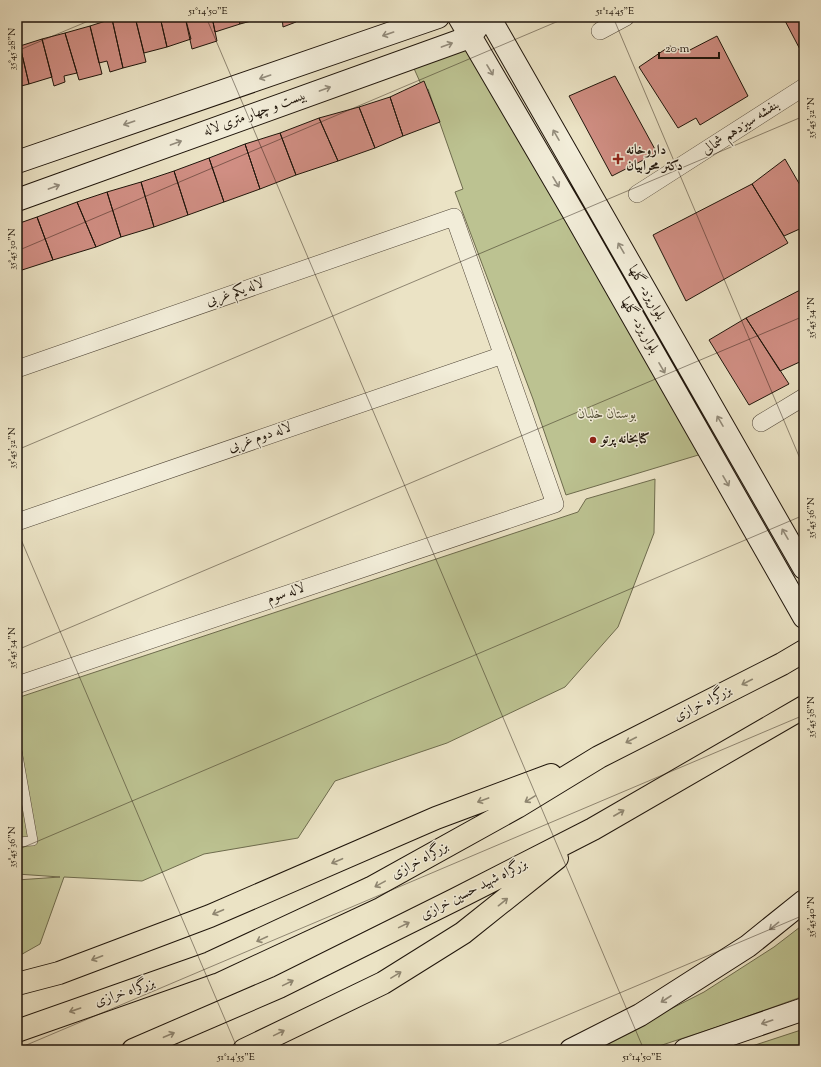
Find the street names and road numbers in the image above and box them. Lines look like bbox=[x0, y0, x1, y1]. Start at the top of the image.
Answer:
street label: بیست و چهار متری لاله bbox=[201, 86, 309, 142]
street label: بنفشه سیزدهم شمالی bbox=[698, 95, 785, 162]
street label: بلواریزد- گلها bbox=[622, 262, 670, 325]
street label: لاله یکم غربی bbox=[203, 274, 267, 314]
street label: بلوار یزد- گلها bbox=[615, 294, 663, 358]
street label: لاله دوم غربی bbox=[226, 418, 295, 459]
street label: لاله سوم bbox=[264, 578, 308, 611]
street label: بزرگراه خرازی bbox=[670, 680, 736, 727]
street label: بزرگراه خرازی bbox=[387, 836, 453, 885]
street label: بزرگراه شهید حسین خرازی bbox=[417, 853, 531, 926]
street label: بزرگراه خرازی bbox=[92, 972, 158, 1013]

